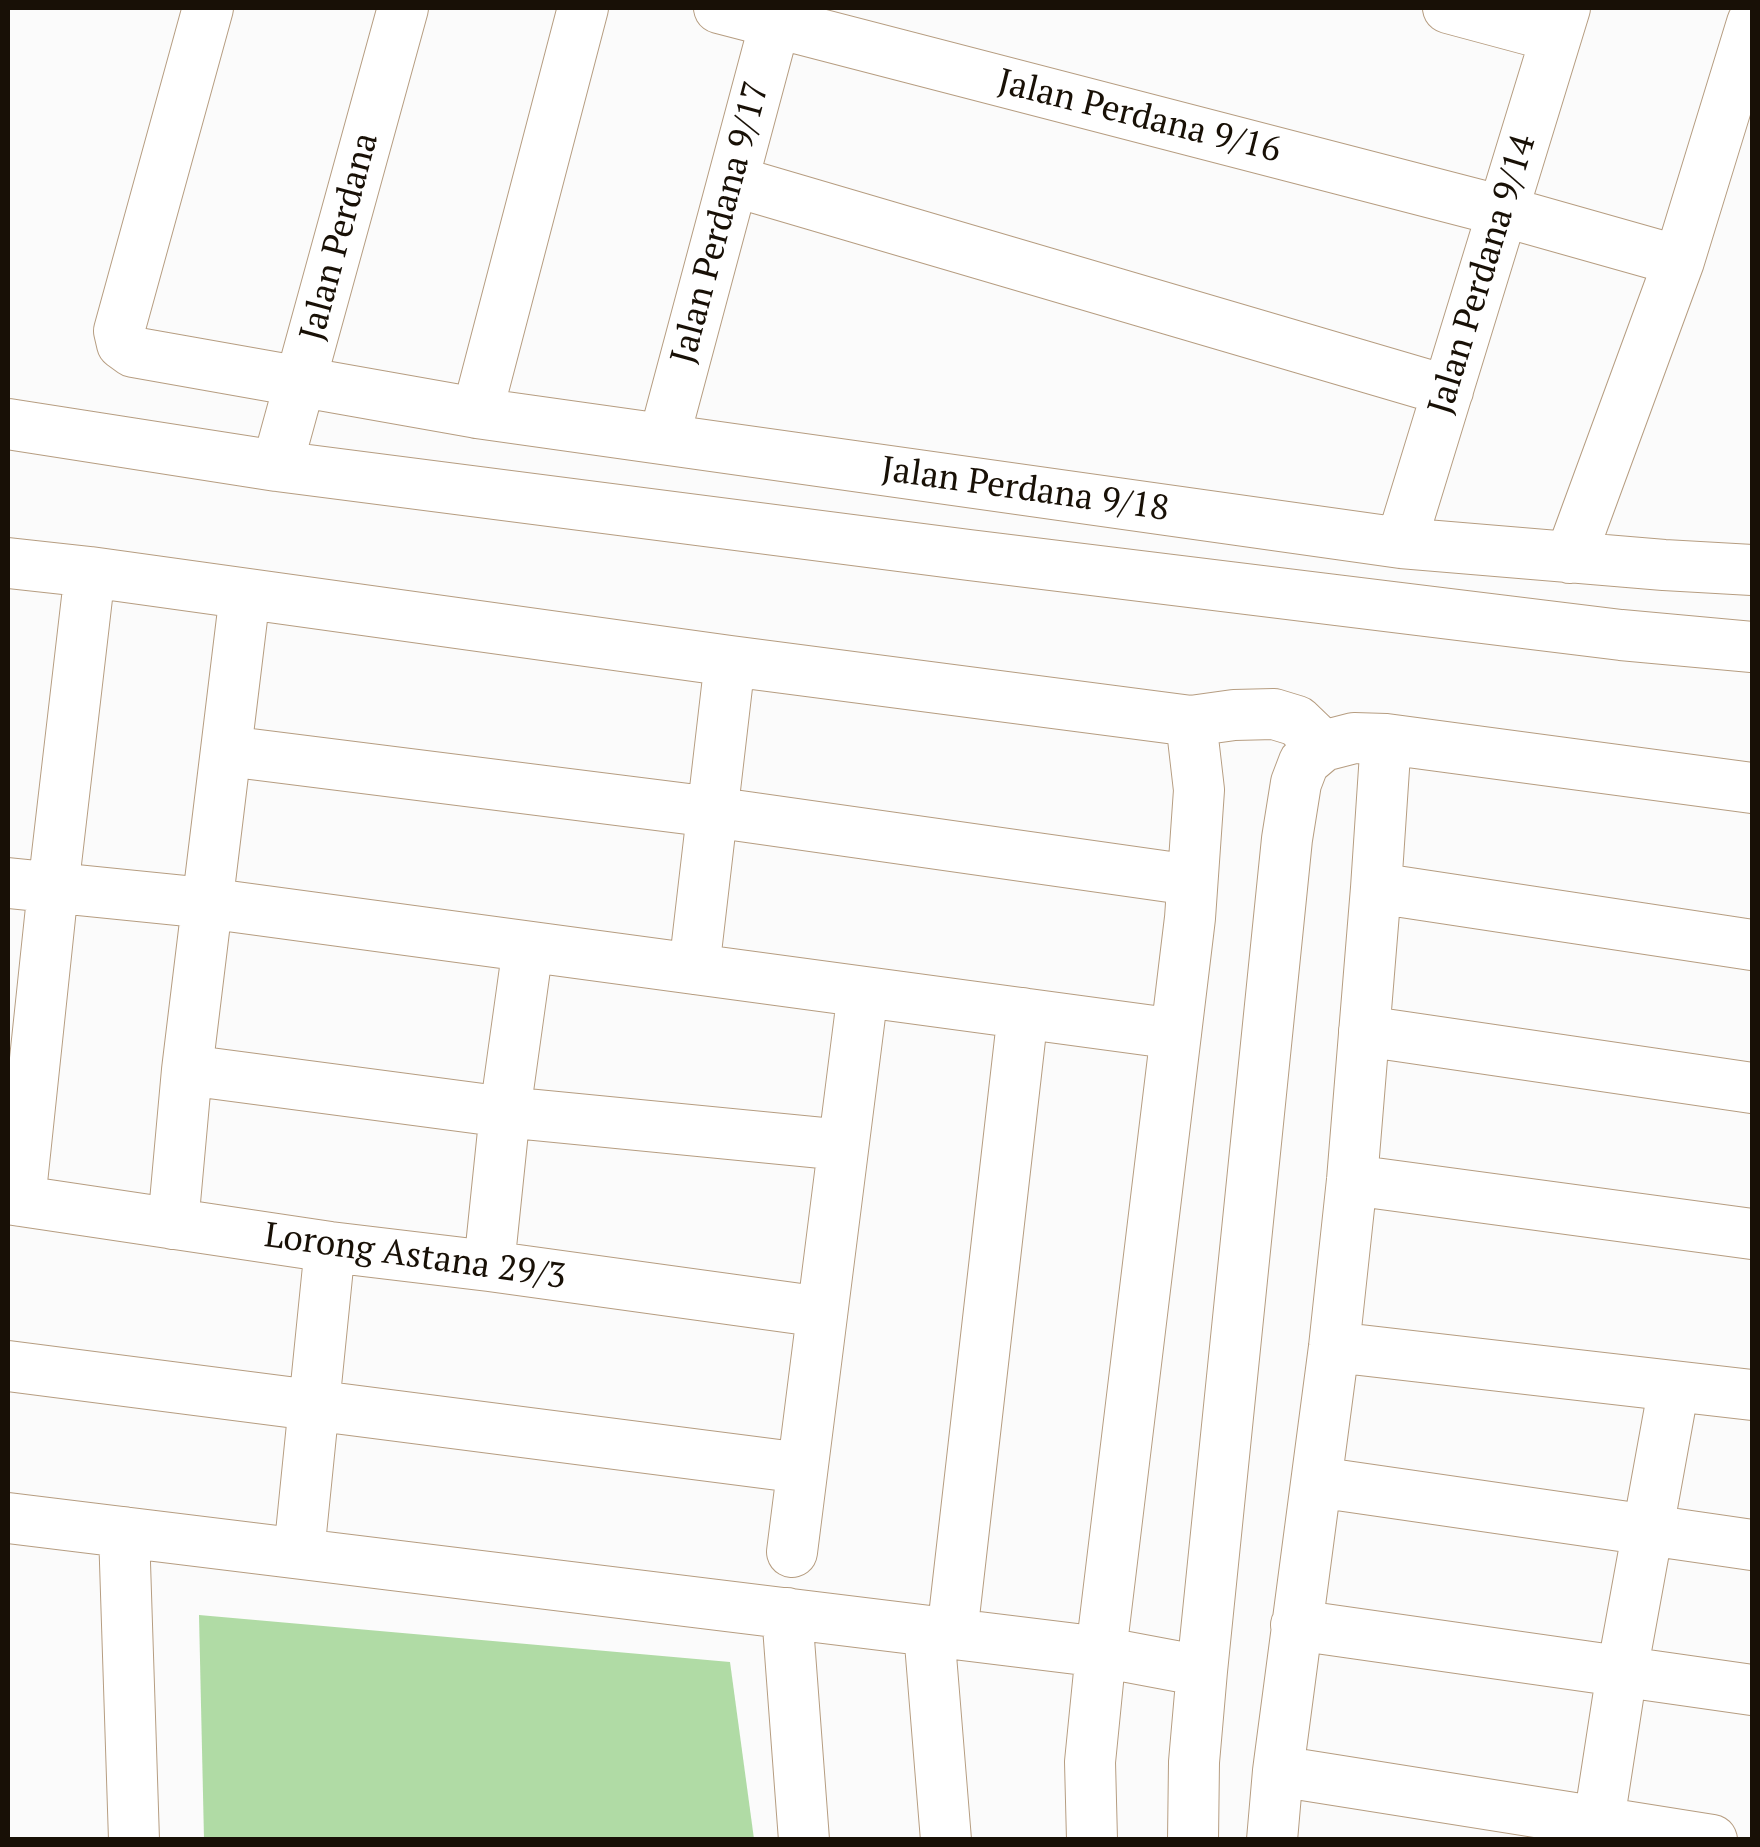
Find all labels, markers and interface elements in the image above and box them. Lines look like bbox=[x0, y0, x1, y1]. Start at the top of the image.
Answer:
street label: Jalan Perdana 9/16 bbox=[993, 62, 1285, 172]
street label: Jalan Perdana 9/17 bbox=[663, 77, 779, 369]
street label: Jalan Perdana bbox=[292, 128, 388, 346]
street label: Jalan Perdana 9/14 bbox=[1421, 130, 1545, 420]
street label: Jalan Perdana 9/18 bbox=[878, 449, 1172, 531]
street label: Lorong Astana 29/3 bbox=[262, 1215, 568, 1299]

